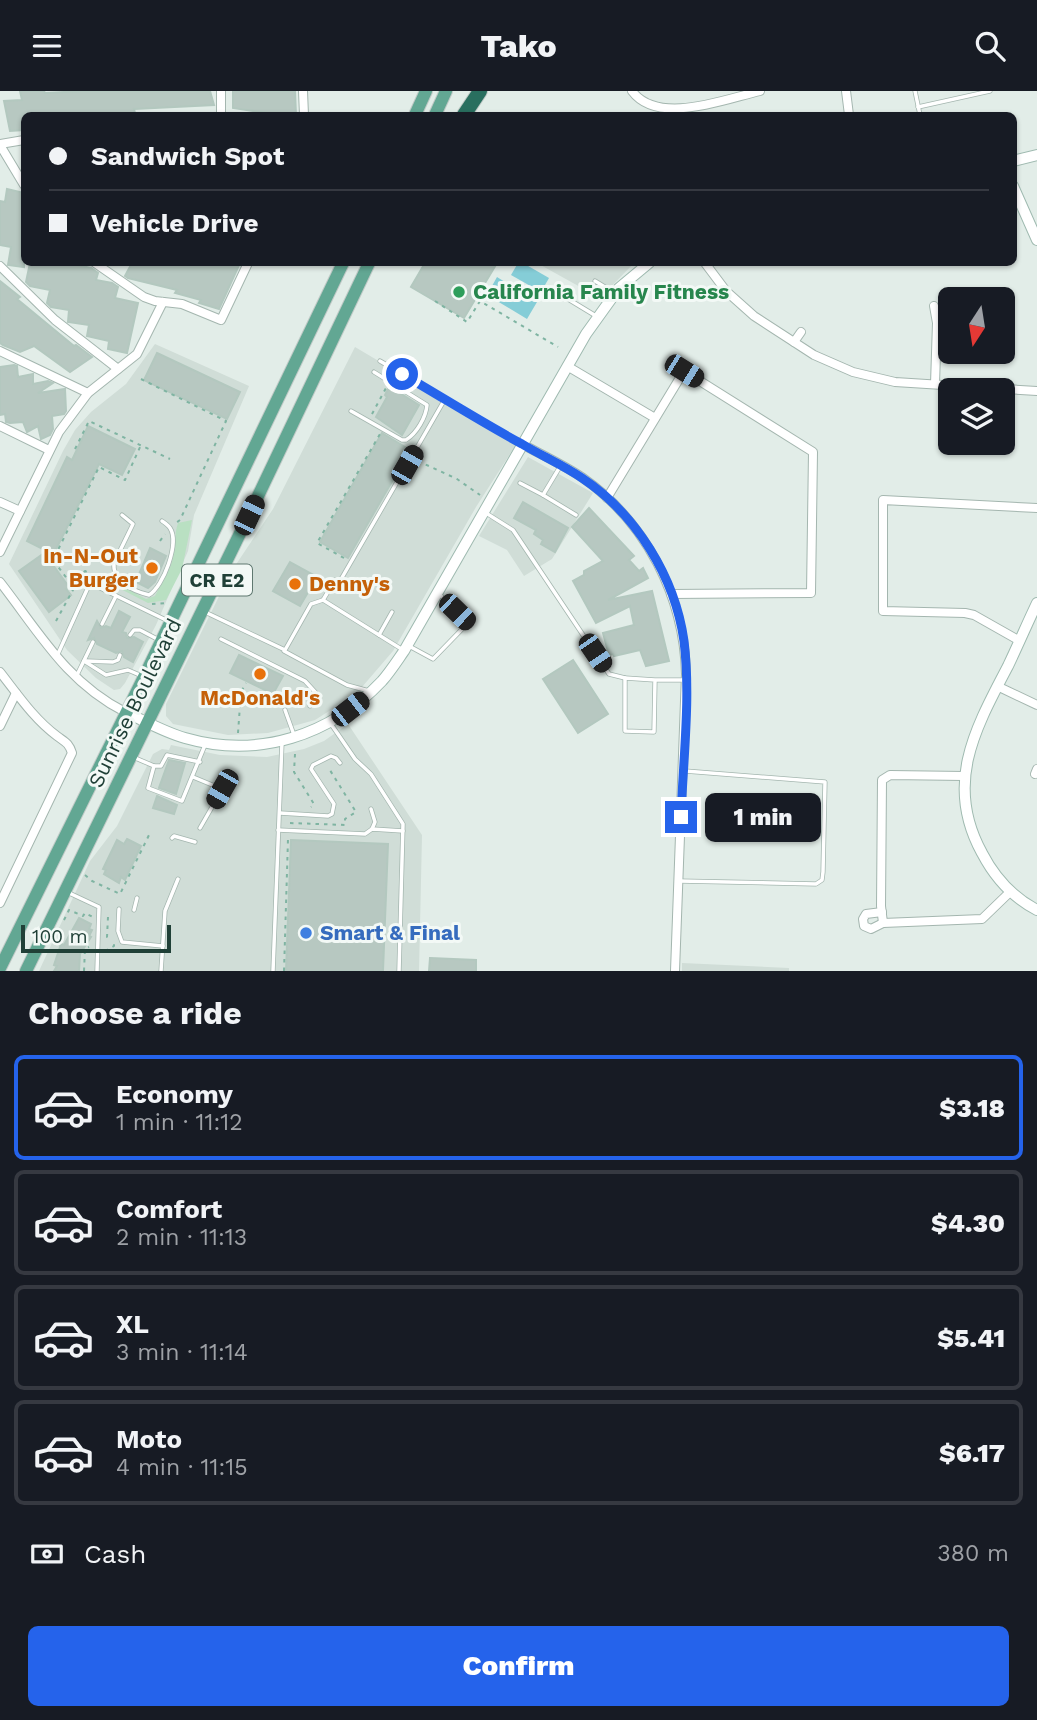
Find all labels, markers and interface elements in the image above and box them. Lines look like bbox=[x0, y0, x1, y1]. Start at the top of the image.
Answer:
icon: menu bbox=[28, 27, 66, 65]
text: Tako bbox=[480, 27, 557, 65]
icon: search bbox=[971, 27, 1009, 65]
text: Sandwich Spot bbox=[91, 141, 284, 171]
text: Vehicle Drive bbox=[91, 208, 259, 238]
place label: California Family Fitness bbox=[473, 279, 729, 304]
marker: California Family Fitness bbox=[451, 284, 467, 300]
north arrow bbox=[938, 287, 1015, 364]
map controls bbox=[938, 287, 1015, 455]
car bbox=[661, 351, 708, 391]
route start bbox=[386, 358, 418, 390]
button: layers bbox=[938, 378, 1015, 455]
car bbox=[388, 442, 427, 488]
car bbox=[231, 492, 268, 538]
place label: In-N-Out Burger bbox=[43, 543, 138, 592]
marker: In-N-Out Burger bbox=[144, 560, 160, 576]
road number: CR E2 bbox=[182, 565, 252, 595]
place label: Denny's bbox=[309, 571, 390, 596]
marker: Denny's bbox=[287, 576, 303, 592]
car bbox=[435, 590, 480, 634]
street label: Sunrise Boulevard bbox=[83, 614, 186, 792]
car bbox=[575, 630, 616, 676]
marker: McDonald's bbox=[252, 666, 268, 682]
place label: McDonald's bbox=[200, 685, 320, 710]
car bbox=[327, 688, 374, 730]
car bbox=[203, 766, 242, 812]
callout: 1 min bbox=[706, 793, 821, 841]
route end bbox=[665, 801, 697, 833]
text: 1 min bbox=[733, 804, 793, 831]
place label: Smart & Final bbox=[320, 920, 460, 945]
scale bar bbox=[21, 922, 172, 954]
text: 100 m bbox=[32, 925, 88, 948]
marker: Smart & Final bbox=[298, 925, 314, 941]
text: Choose a ride bbox=[28, 994, 242, 1032]
icon: car bbox=[32, 1076, 95, 1139]
text: Economy bbox=[116, 1079, 233, 1109]
text: $3.18 bbox=[939, 1093, 1005, 1123]
text: 1 min · 11:12 bbox=[116, 1109, 243, 1136]
icon: car bbox=[32, 1191, 95, 1254]
text: Comfort bbox=[116, 1194, 222, 1224]
text: $4.30 bbox=[931, 1208, 1005, 1238]
text: 2 min · 11:13 bbox=[116, 1224, 247, 1251]
icon: car bbox=[32, 1306, 95, 1369]
text: XL bbox=[116, 1309, 149, 1339]
text: $5.41 bbox=[937, 1323, 1005, 1353]
text: 3 min · 11:14 bbox=[116, 1339, 248, 1366]
icon: car bbox=[32, 1421, 95, 1484]
text: Moto bbox=[116, 1424, 182, 1454]
text: $6.17 bbox=[939, 1438, 1005, 1468]
text: 4 min · 11:15 bbox=[116, 1454, 248, 1481]
icon: cash bbox=[28, 1535, 66, 1573]
text: Cash bbox=[84, 1539, 146, 1569]
text: 380 m bbox=[937, 1540, 1009, 1567]
button: Confirm bbox=[28, 1626, 1009, 1706]

